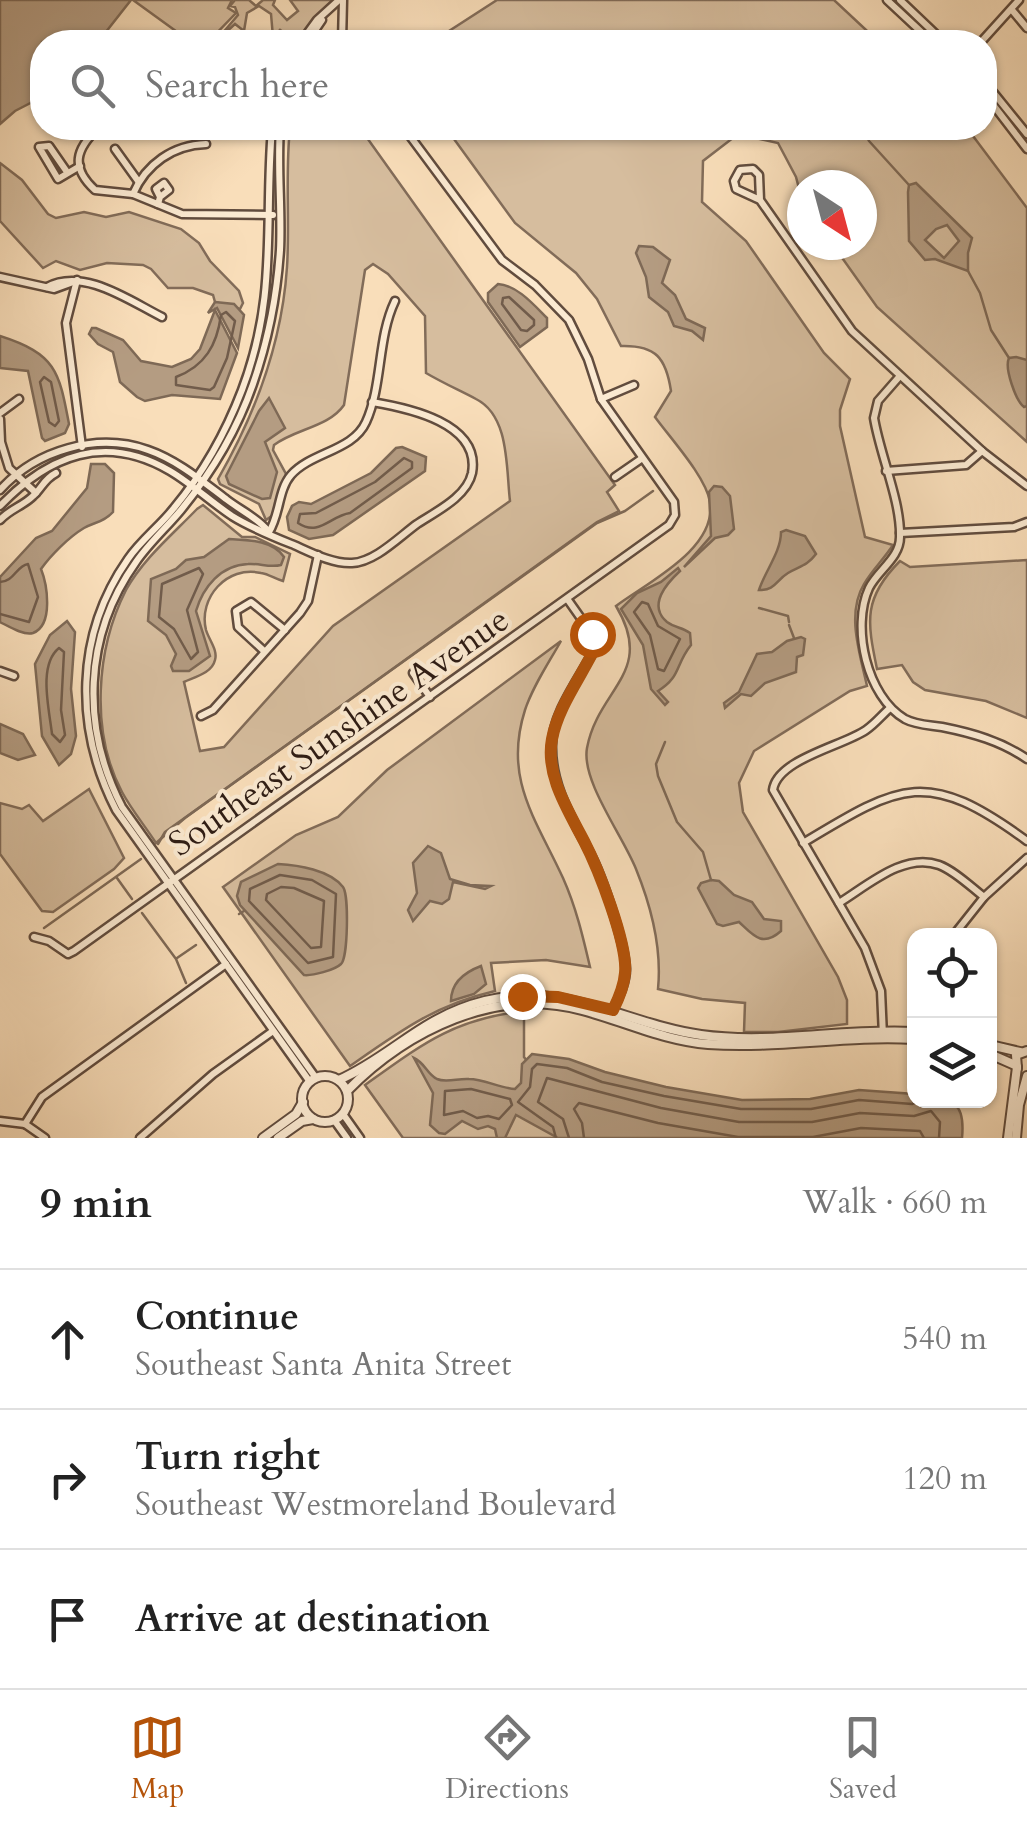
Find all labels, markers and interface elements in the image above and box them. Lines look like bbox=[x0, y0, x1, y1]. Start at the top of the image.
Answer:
search box bbox=[30, 30, 997, 140]
icon: search bbox=[65, 58, 120, 113]
text: Search here bbox=[145, 59, 329, 111]
north arrow bbox=[787, 170, 877, 260]
street label: Southeast Sunshine Avenue bbox=[159, 596, 519, 868]
route start bbox=[570, 612, 616, 658]
map controls bbox=[907, 928, 997, 1108]
button: locate bbox=[907, 928, 997, 1018]
route end bbox=[500, 974, 546, 1020]
button: layers bbox=[907, 1018, 997, 1108]
text: 9 min bbox=[40, 1175, 152, 1232]
text: Walk · 660 m bbox=[802, 1181, 987, 1225]
text: Continue bbox=[135, 1291, 299, 1343]
icon: ahead bbox=[40, 1312, 95, 1367]
text: 540 m bbox=[902, 1317, 987, 1361]
text: Southeast Santa Anita Street bbox=[135, 1343, 511, 1387]
text: Turn right bbox=[135, 1431, 320, 1483]
icon: right bbox=[40, 1452, 95, 1507]
text: 120 m bbox=[902, 1457, 987, 1501]
text: Southeast Westmoreland Boulevard bbox=[135, 1483, 616, 1527]
icon: arrive bbox=[40, 1592, 95, 1647]
text: Arrive at destination bbox=[135, 1593, 490, 1645]
tab: Map bbox=[130, 1710, 185, 1808]
tab: Directions bbox=[445, 1710, 569, 1808]
tab: Saved bbox=[829, 1710, 897, 1808]

